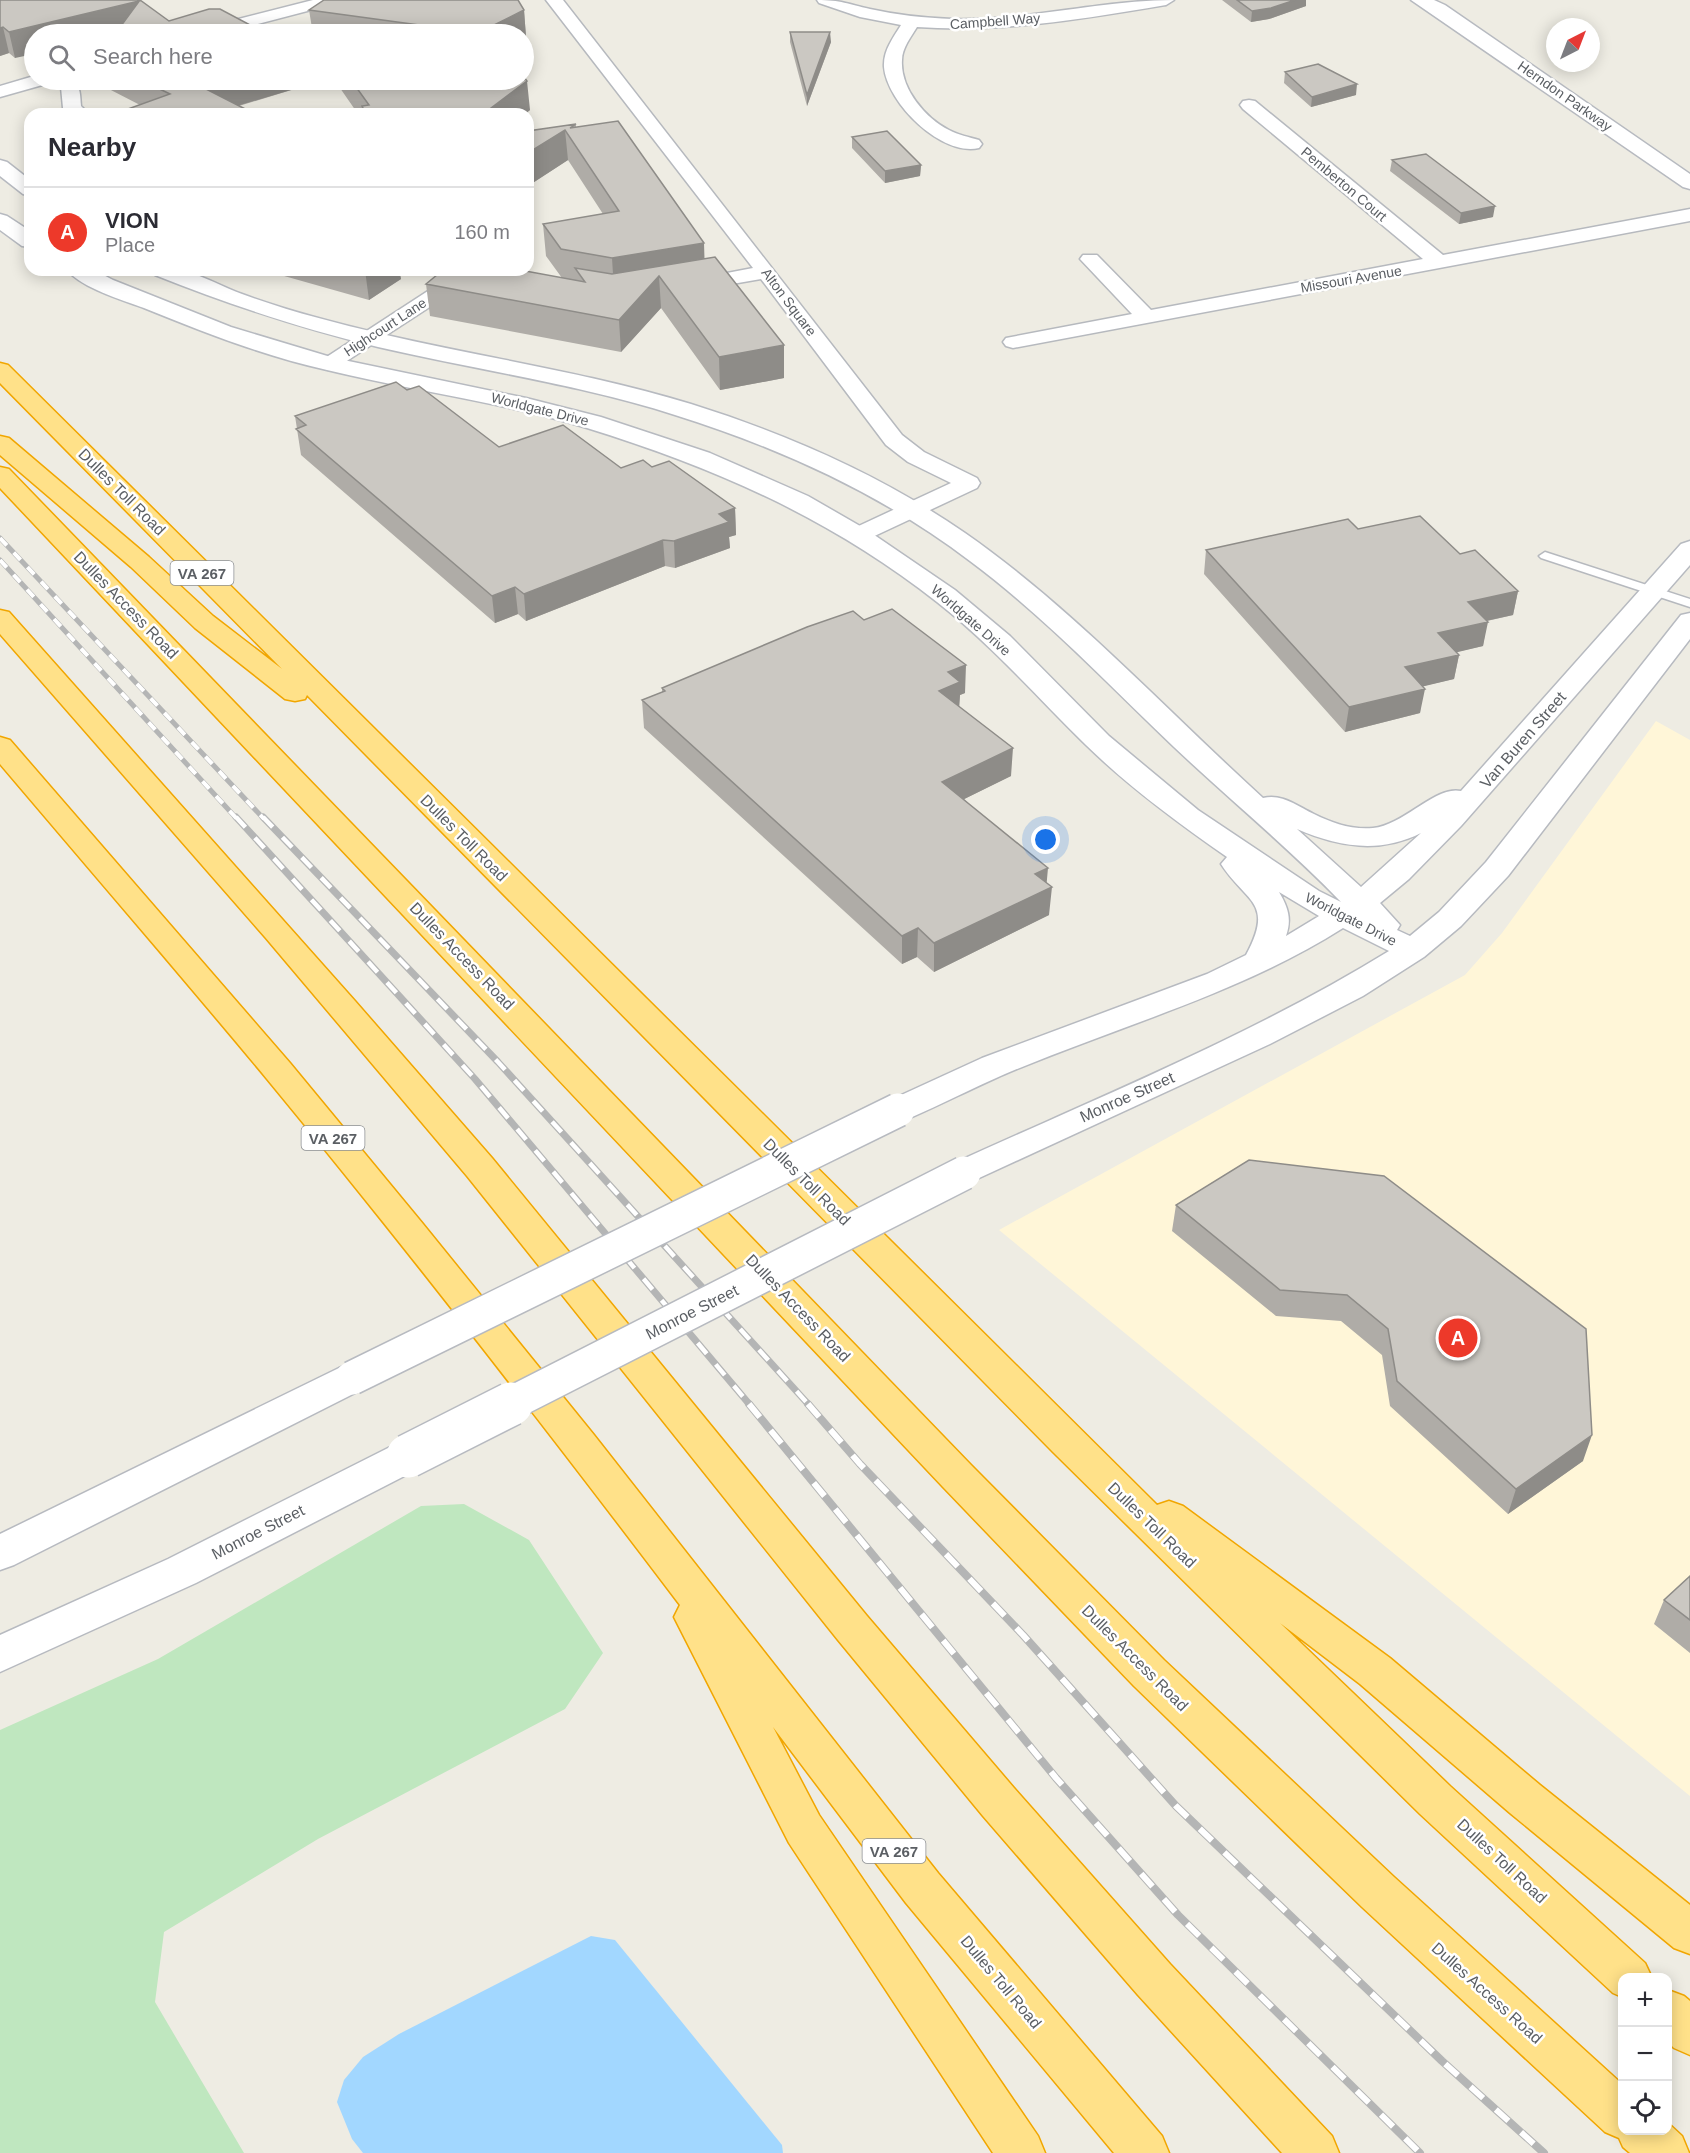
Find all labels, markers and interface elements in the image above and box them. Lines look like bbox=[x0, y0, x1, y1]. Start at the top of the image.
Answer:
street label: Campbell Way bbox=[949, 10, 1041, 32]
north arrow bbox=[1546, 18, 1600, 72]
search box bbox=[24, 24, 534, 90]
icon: search bbox=[45, 41, 78, 74]
text: Search here bbox=[93, 44, 213, 69]
street label: Herndon Parkway bbox=[1515, 58, 1615, 134]
text: Nearby bbox=[48, 132, 136, 162]
street label: Pemberton Court bbox=[1298, 144, 1390, 224]
text: VION bbox=[105, 208, 159, 233]
text: A bbox=[60, 221, 75, 243]
text: 160 m bbox=[454, 221, 510, 243]
text: Place bbox=[105, 234, 155, 256]
street label: Missouri Avenue bbox=[1299, 262, 1403, 296]
street label: Alton Square bbox=[758, 265, 820, 339]
street label: Highcourt Lane bbox=[341, 294, 429, 360]
street label: Worldgate Drive bbox=[489, 389, 591, 429]
street label: Dulles Toll Road bbox=[75, 445, 169, 539]
street label: Dulles Access Road bbox=[70, 548, 182, 662]
road number: VA 267 bbox=[170, 561, 234, 585]
street label: Worldgate Drive bbox=[928, 581, 1014, 659]
street label: Van Buren Street bbox=[1477, 688, 1570, 791]
street label: Dulles Toll Road bbox=[417, 791, 511, 885]
your location bbox=[1031, 825, 1060, 854]
street label: Worldgate Drive bbox=[1303, 889, 1399, 949]
street label: Dulles Access Road bbox=[406, 899, 518, 1013]
street label: Monroe Street bbox=[1077, 1068, 1177, 1125]
road number: VA 267 bbox=[302, 1126, 364, 1150]
street label: Dulles Toll Road bbox=[760, 1135, 854, 1229]
street label: Dulles Access Road bbox=[742, 1251, 854, 1365]
street label: Monroe Street bbox=[643, 1281, 742, 1343]
pin: A bbox=[1438, 1316, 1478, 1360]
street label: Dulles Toll Road bbox=[1105, 1479, 1199, 1571]
street label: Monroe Street bbox=[209, 1501, 308, 1563]
street label: Dulles Access Road bbox=[1079, 1602, 1191, 1714]
street label: Dulles Toll Road bbox=[1454, 1815, 1550, 1907]
road number: VA 267 bbox=[862, 1839, 926, 1863]
street label: Dulles Toll Road bbox=[957, 1932, 1045, 2032]
street label: Dulles Access Road bbox=[1428, 1939, 1546, 2047]
map controls bbox=[1618, 1973, 1672, 2135]
button: + bbox=[1618, 1973, 1672, 2027]
button: − bbox=[1618, 2027, 1672, 2081]
button: locate bbox=[1618, 2081, 1672, 2135]

